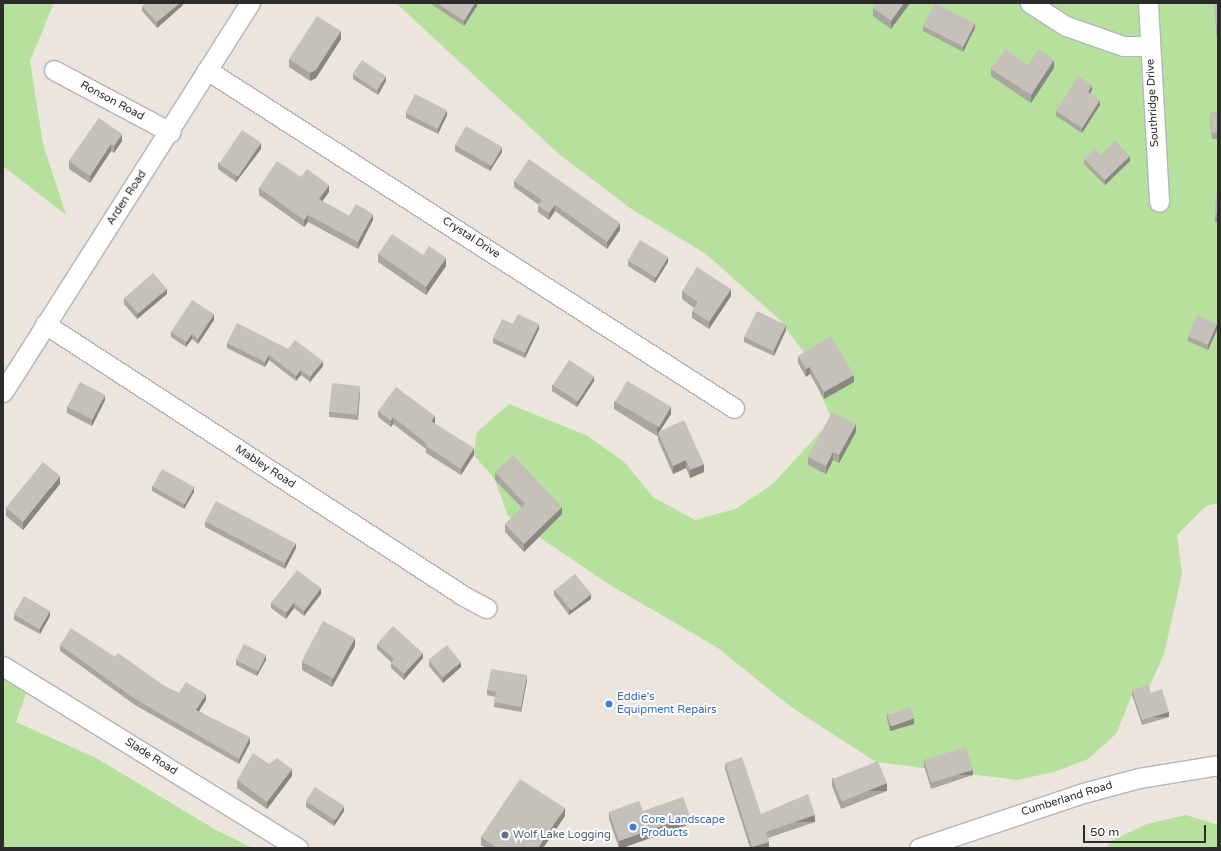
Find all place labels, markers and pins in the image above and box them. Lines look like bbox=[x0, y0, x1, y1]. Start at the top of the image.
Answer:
place label: Eddie's Equipment Repairs bbox=[617, 691, 717, 717]
marker: Eddie's Equipment Repairs bbox=[604, 699, 614, 709]
place label: Core Landscape Products bbox=[641, 814, 725, 840]
marker: Core Landscape Products bbox=[628, 822, 638, 832]
place label: Wolf Lake Logging bbox=[513, 828, 611, 842]
marker: Wolf Lake Logging bbox=[500, 830, 510, 840]

